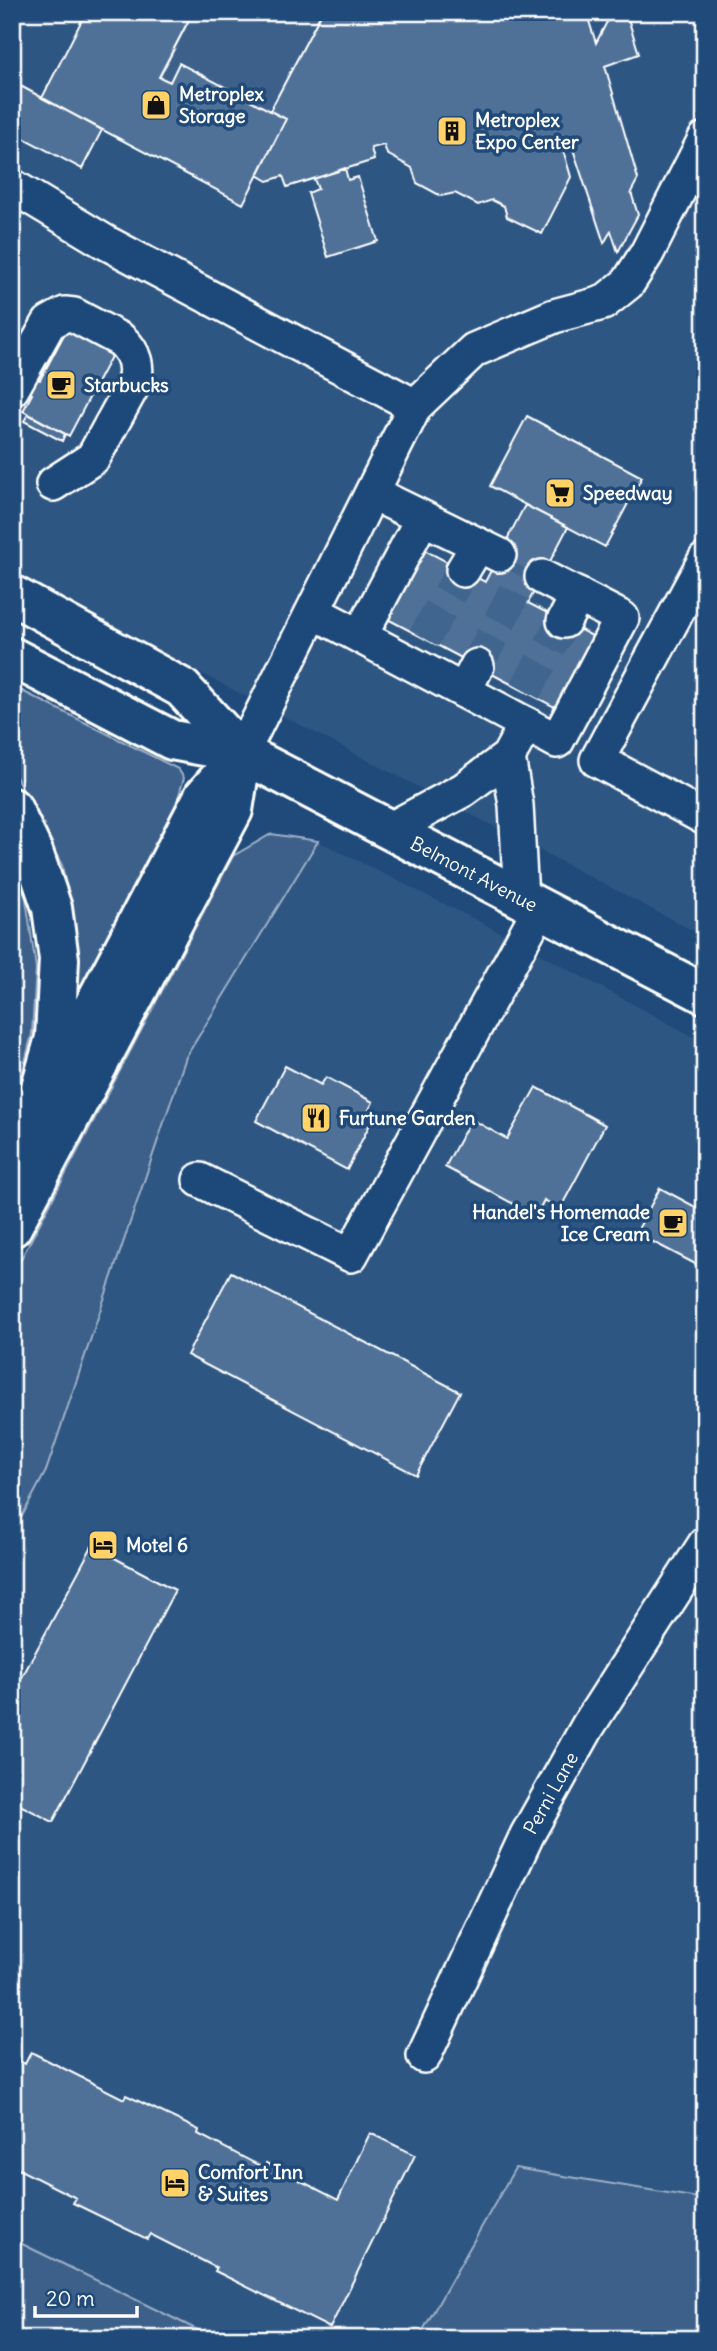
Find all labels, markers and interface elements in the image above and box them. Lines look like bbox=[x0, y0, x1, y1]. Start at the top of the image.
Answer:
place label: Metroplex Storage bbox=[179, 82, 265, 128]
shop icon: Metroplex Storage bbox=[139, 88, 173, 122]
place label: Metroplex Expo Center bbox=[475, 108, 579, 154]
building icon: Metroplex Expo Center bbox=[435, 114, 469, 148]
cafe icon: Starbucks bbox=[44, 368, 78, 402]
place label: Starbucks bbox=[84, 373, 169, 397]
supermarket icon: Speedway bbox=[543, 476, 577, 510]
place label: Speedway bbox=[583, 481, 673, 505]
street label: Belmont Avenue bbox=[406, 831, 542, 917]
restaurant icon: Furtune Garden bbox=[299, 1101, 333, 1135]
place label: Furtune Garden bbox=[339, 1106, 476, 1130]
place label: Handel's Homemade Ice Cream bbox=[472, 1200, 650, 1246]
cafe icon: Handel's Homemade Ice Cream bbox=[656, 1206, 690, 1240]
hotel icon: Motel 6 bbox=[86, 1528, 120, 1562]
place label: Motel 6 bbox=[126, 1533, 188, 1557]
street label: Perni Lane bbox=[518, 1747, 583, 1838]
place label: Comfort Inn & Suites bbox=[198, 2160, 303, 2206]
hotel icon: Comfort Inn & Suites bbox=[158, 2166, 192, 2200]
scale bar bbox=[35, 2274, 136, 2318]
text: 20 m bbox=[46, 2285, 95, 2312]

